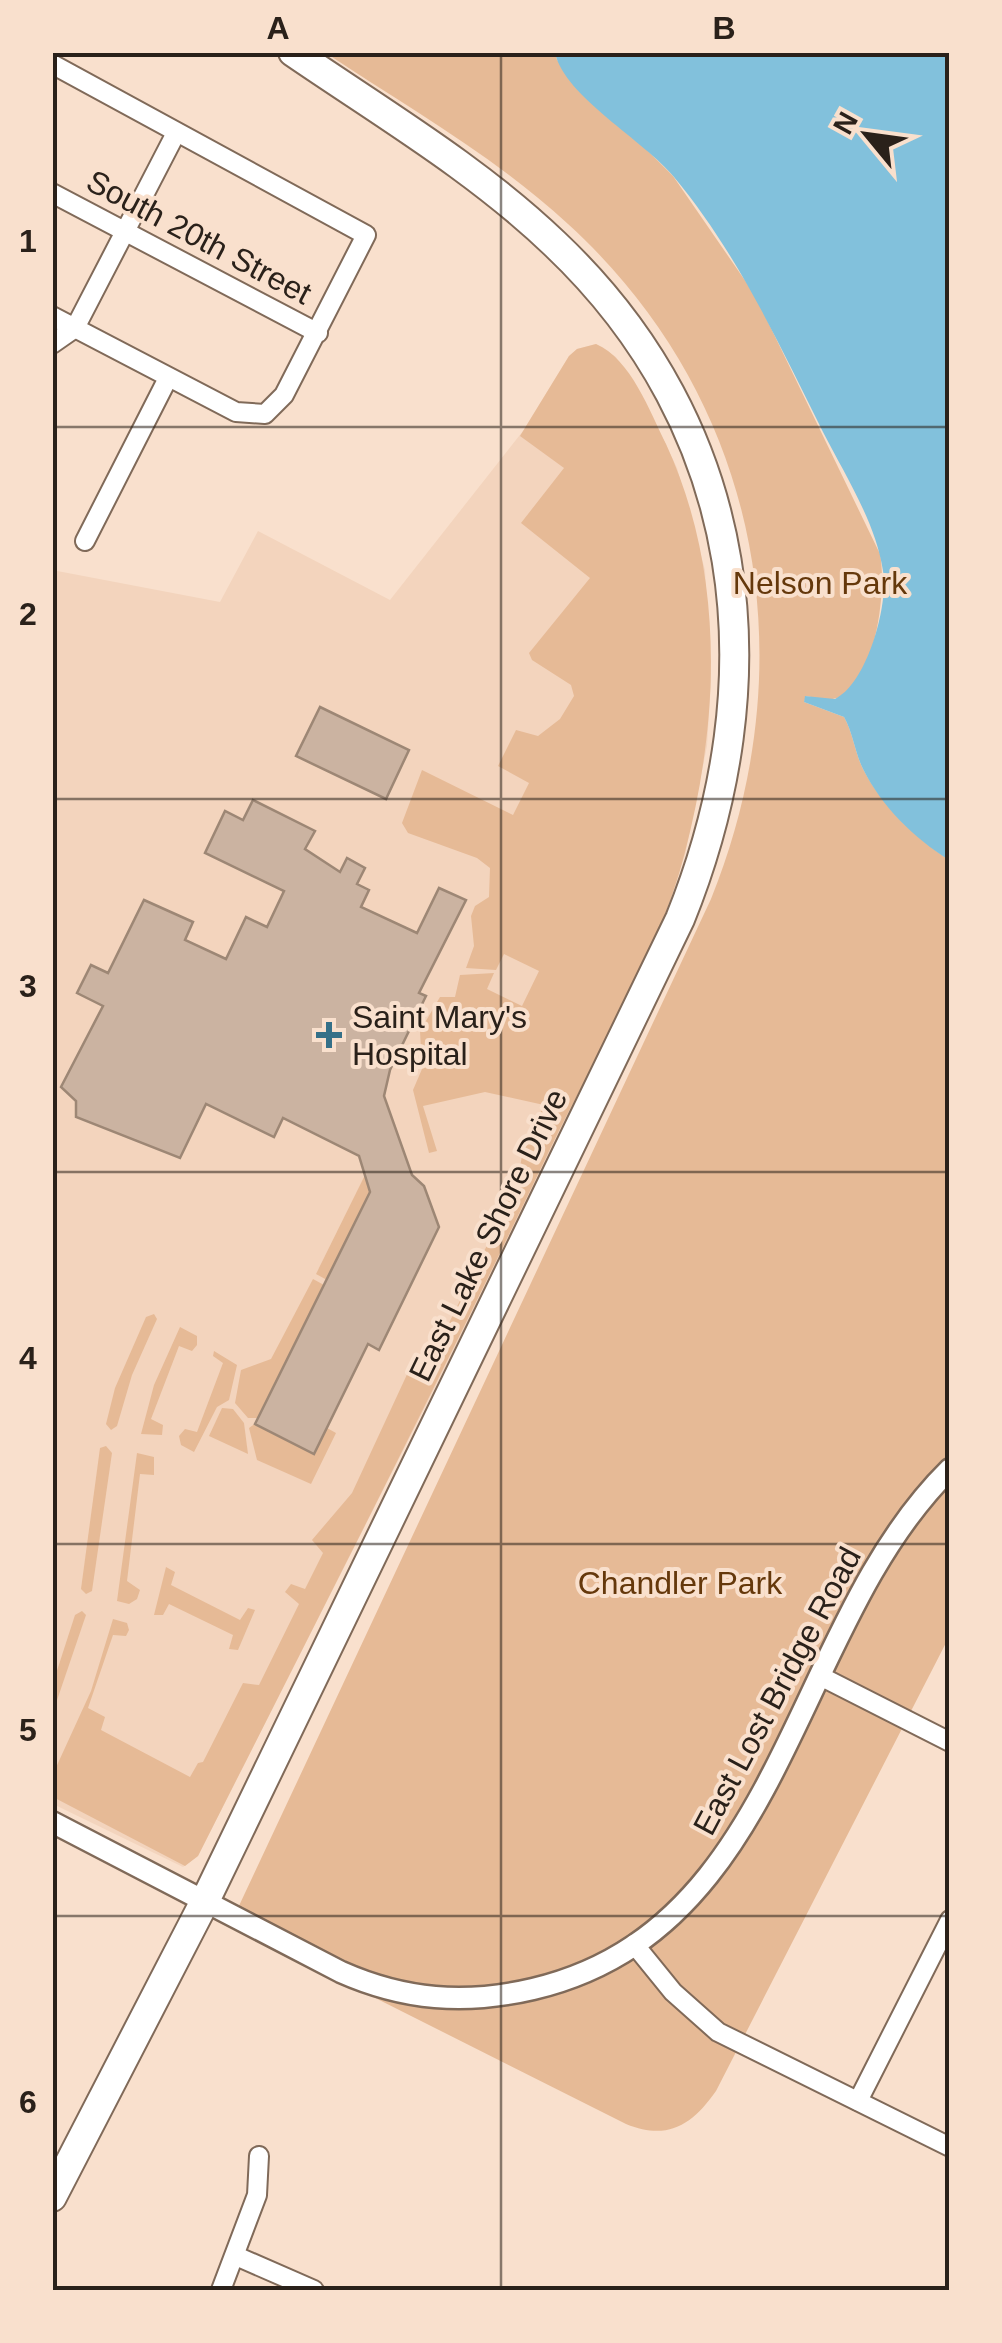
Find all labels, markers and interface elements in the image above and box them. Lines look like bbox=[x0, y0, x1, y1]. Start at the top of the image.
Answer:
text: A bbox=[266, 10, 290, 46]
text: B bbox=[712, 10, 736, 46]
north arrow bbox=[817, 85, 917, 185]
text: N bbox=[827, 107, 864, 139]
street label: South 20th Street bbox=[81, 163, 318, 311]
text: 1 bbox=[19, 223, 37, 259]
park label: Nelson Park bbox=[733, 565, 908, 601]
text: 2 bbox=[19, 596, 37, 632]
text: 3 bbox=[19, 968, 37, 1004]
place label: Saint Mary's Hospital bbox=[352, 999, 527, 1072]
marker: Saint Mary's Hospital bbox=[316, 1022, 342, 1048]
street label: East Lake Shore Drive bbox=[402, 1083, 574, 1387]
text: 4 bbox=[19, 1340, 37, 1376]
street label: East Lost Bridge Road bbox=[686, 1541, 868, 1841]
park label: Chandler Park bbox=[578, 1565, 783, 1601]
text: 5 bbox=[19, 1712, 37, 1748]
text: 6 bbox=[19, 2084, 37, 2120]

